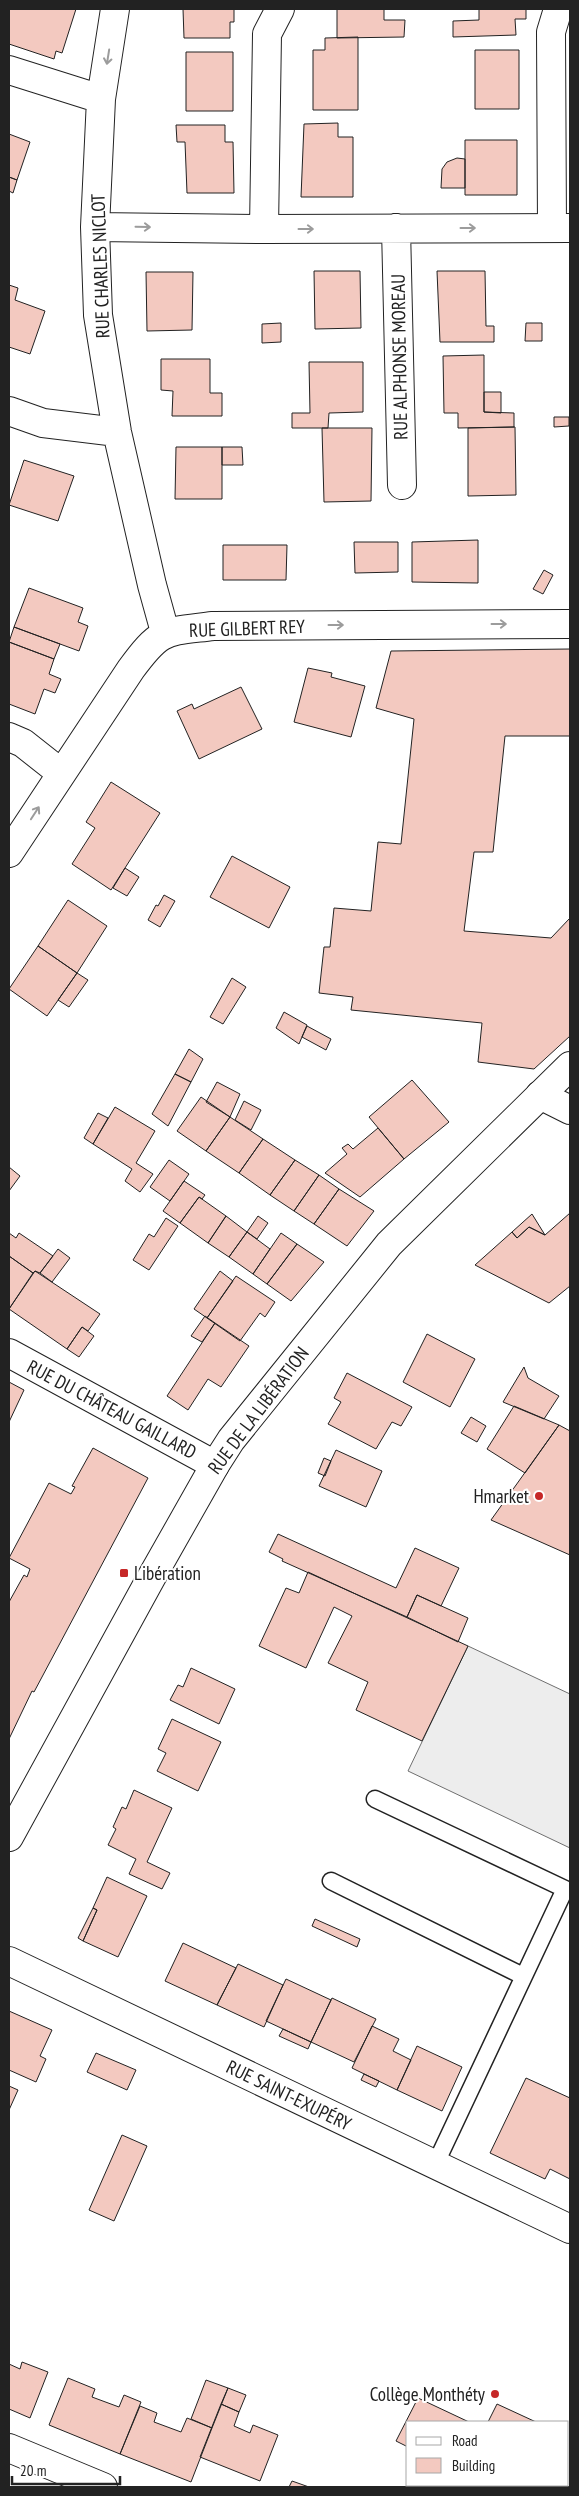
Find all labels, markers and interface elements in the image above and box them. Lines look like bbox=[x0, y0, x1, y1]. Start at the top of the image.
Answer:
one-way arrow bbox=[102, 49, 112, 65]
street label: RUE CHARLES NICLOT bbox=[85, 193, 115, 339]
one-way arrow bbox=[135, 223, 151, 232]
one-way arrow bbox=[460, 223, 476, 233]
one-way arrow bbox=[298, 224, 314, 234]
street label: RUE ALPHONSE MOREAU bbox=[386, 274, 412, 440]
street label: RUE GILBERT REY bbox=[189, 614, 306, 642]
one-way arrow bbox=[328, 620, 344, 630]
one-way arrow bbox=[490, 620, 506, 629]
one-way arrow bbox=[30, 806, 40, 820]
street label: RUE DE LA LIBÉRATION bbox=[202, 1342, 314, 1478]
street label: RUE DU CHÂTEAU GAILLARD bbox=[23, 1354, 201, 1464]
place label: Hmarket bbox=[473, 1484, 530, 1508]
marker: Hmarket bbox=[533, 1490, 545, 1502]
place label: Libération bbox=[134, 1561, 201, 1585]
marker: Libération bbox=[118, 1567, 130, 1579]
street label: RUE SAINT-EXUPÉRY bbox=[223, 2054, 356, 2136]
place label: Collège Monthéty bbox=[370, 2382, 486, 2406]
marker: Collège Monthéty bbox=[489, 2388, 501, 2400]
legend bbox=[406, 2421, 569, 2486]
text: Road bbox=[452, 2431, 478, 2450]
scale bar bbox=[12, 2454, 120, 2486]
text: Building bbox=[452, 2456, 495, 2475]
text: 20 m bbox=[20, 2461, 46, 2480]

